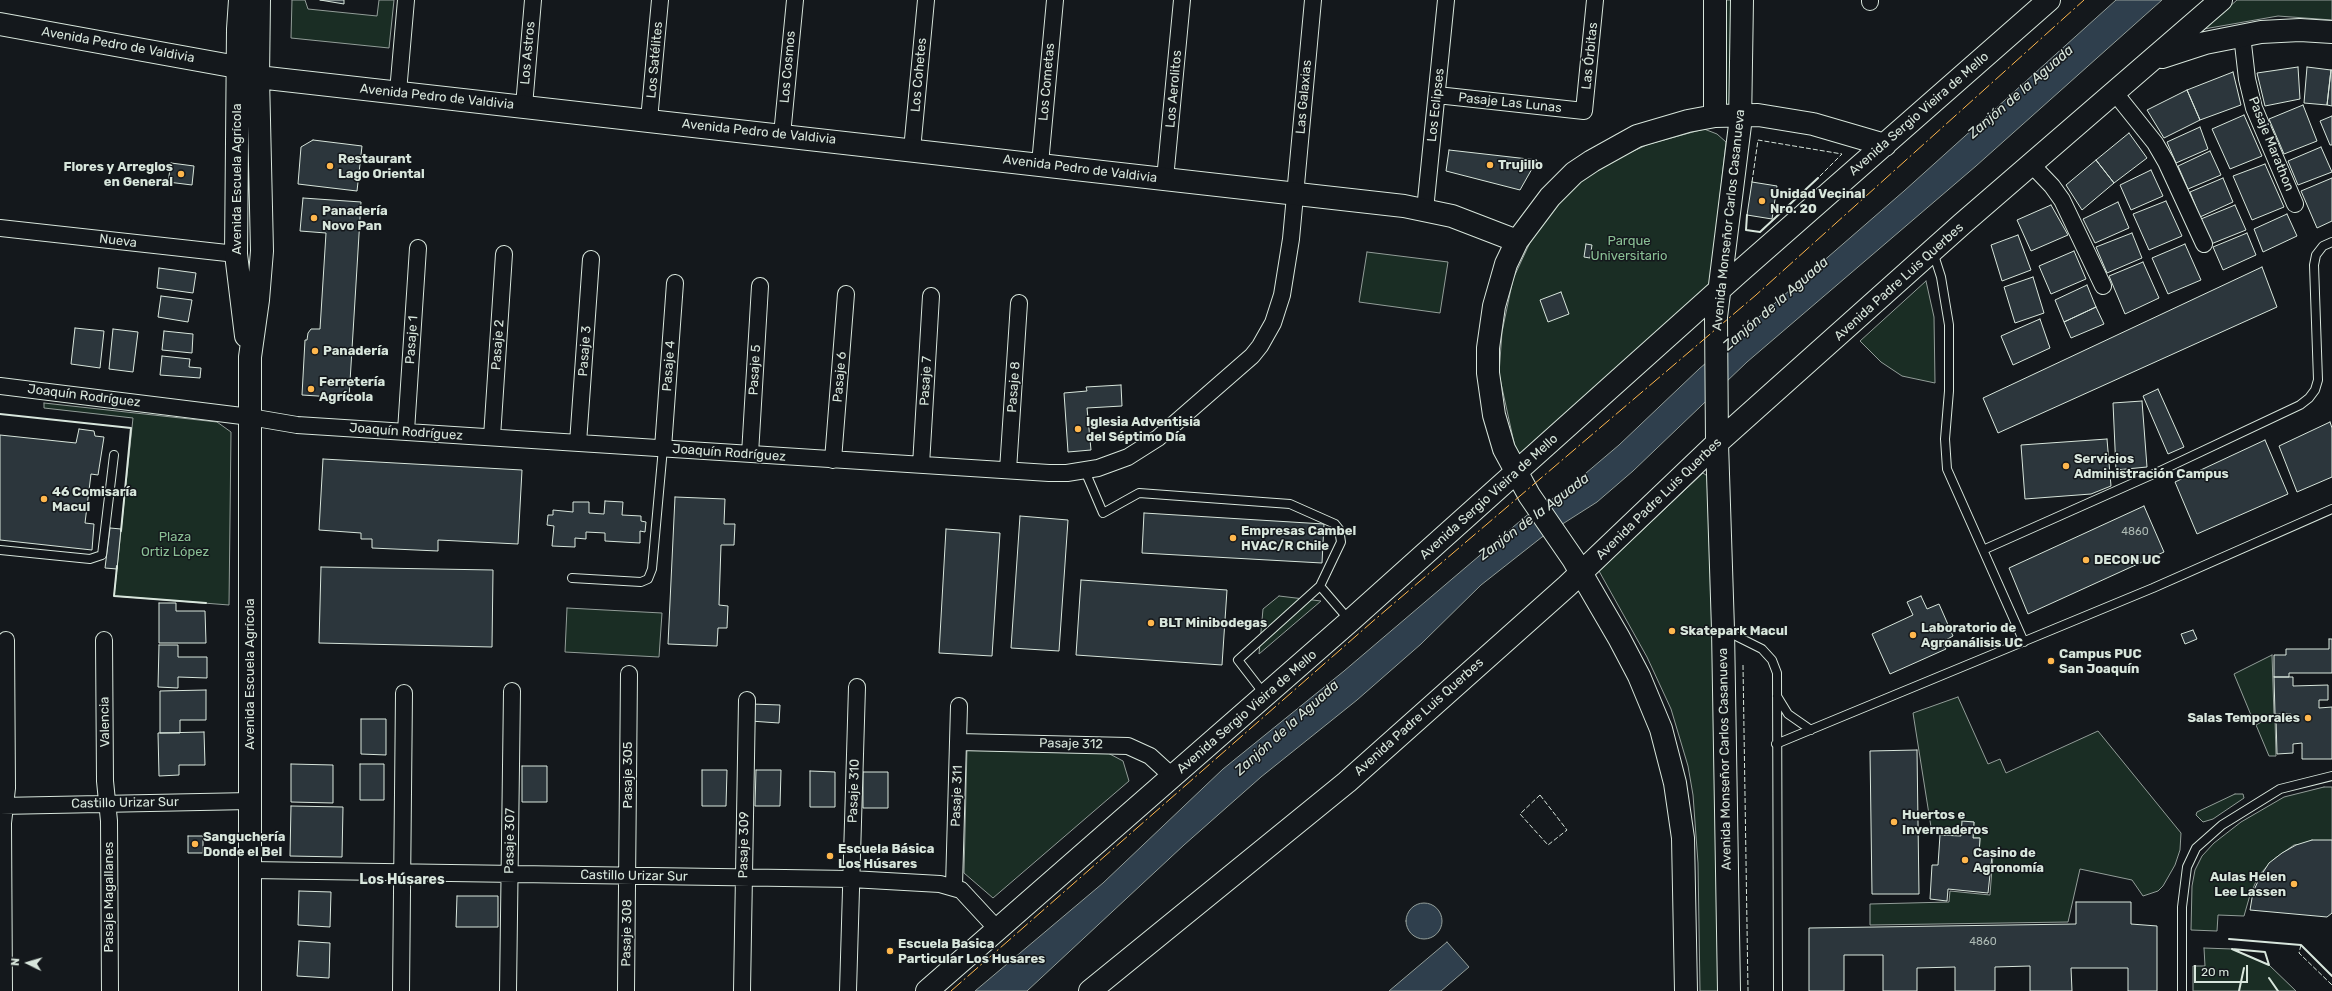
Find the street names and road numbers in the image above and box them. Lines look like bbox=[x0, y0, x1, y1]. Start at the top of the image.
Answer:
street label: Los Astros bbox=[517, 21, 539, 85]
street label: Los Satélites bbox=[644, 21, 666, 99]
street label: Las Órbitas bbox=[1579, 21, 1601, 91]
street label: Avenida Pedro de Valdivia bbox=[40, 24, 196, 66]
street label: Los Cosmos bbox=[777, 30, 799, 104]
street label: Los Cohetes bbox=[908, 37, 930, 113]
street label: Los Cometas bbox=[1036, 42, 1058, 122]
street label: Los Aerolitos bbox=[1163, 49, 1185, 129]
street label: Avenida Sergio Vieira de Mello bbox=[1846, 49, 1992, 179]
street label: Las Galaxias bbox=[1293, 59, 1315, 135]
street label: Los Eclipses bbox=[1424, 67, 1448, 143]
street label: Avenida Pedro de Valdivia bbox=[359, 81, 515, 113]
street label: Pasaje Las Lunas bbox=[1457, 90, 1563, 116]
street label: Pasaje Marathon bbox=[2245, 94, 2297, 194]
street label: Avenida Escuela Agrícola bbox=[229, 103, 245, 255]
street label: Avenida Monseñor Carlos Casanueva bbox=[1710, 109, 1748, 331]
street label: Avenida Pedro de Valdivia bbox=[681, 116, 837, 148]
street label: Avenida Pedro de Valdivia bbox=[1002, 152, 1158, 186]
street label: Avenida Padre Luis Querbes bbox=[1831, 220, 1967, 344]
street label: Nueva bbox=[98, 231, 138, 251]
street label: Pasaje 1 bbox=[403, 315, 421, 365]
street label: Pasaje 2 bbox=[488, 319, 508, 371]
street label: Pasaje 3 bbox=[575, 325, 595, 377]
street label: Pasaje 4 bbox=[659, 340, 679, 392]
street label: Pasaje 5 bbox=[746, 344, 764, 396]
street label: Pasaje 6 bbox=[830, 351, 850, 403]
street label: Pasaje 7 bbox=[917, 356, 935, 406]
street label: Pasaje 8 bbox=[1004, 361, 1024, 413]
street label: Joaquín Rodríguez bbox=[27, 381, 141, 411]
street label: Joaquín Rodríguez bbox=[349, 420, 463, 444]
street label: Avenida Sergio Vieira de Mello bbox=[1417, 431, 1561, 563]
street label: Avenida Padre Luis Querbes bbox=[1593, 435, 1725, 563]
street label: Joaquín Rodríguez bbox=[672, 441, 786, 465]
street label: Avenida Escuela Agrícola bbox=[242, 598, 258, 750]
street label: Avenida Sergio Vieira de Mello bbox=[1174, 647, 1320, 777]
street label: Avenida Monseñor Carlos Casanueva bbox=[1715, 648, 1735, 870]
street label: Avenida Padre Luis Querbes bbox=[1351, 655, 1487, 779]
street label: Valencia bbox=[97, 696, 113, 748]
street label: Pasaje 312 bbox=[1039, 736, 1103, 752]
street label: Pasaje 305 bbox=[620, 742, 636, 808]
street label: Pasaje 310 bbox=[845, 759, 863, 823]
street label: Pasaje 311 bbox=[948, 765, 966, 827]
street label: Castillo Urizar Sur bbox=[71, 794, 179, 812]
street label: Pasaje 307 bbox=[502, 808, 518, 874]
street label: Pasaje 309 bbox=[736, 811, 752, 879]
street label: Pasaje Magallanes bbox=[101, 842, 117, 952]
street label: Castillo Urizar Sur bbox=[580, 867, 688, 885]
street label: Pasaje 308 bbox=[619, 899, 635, 967]

